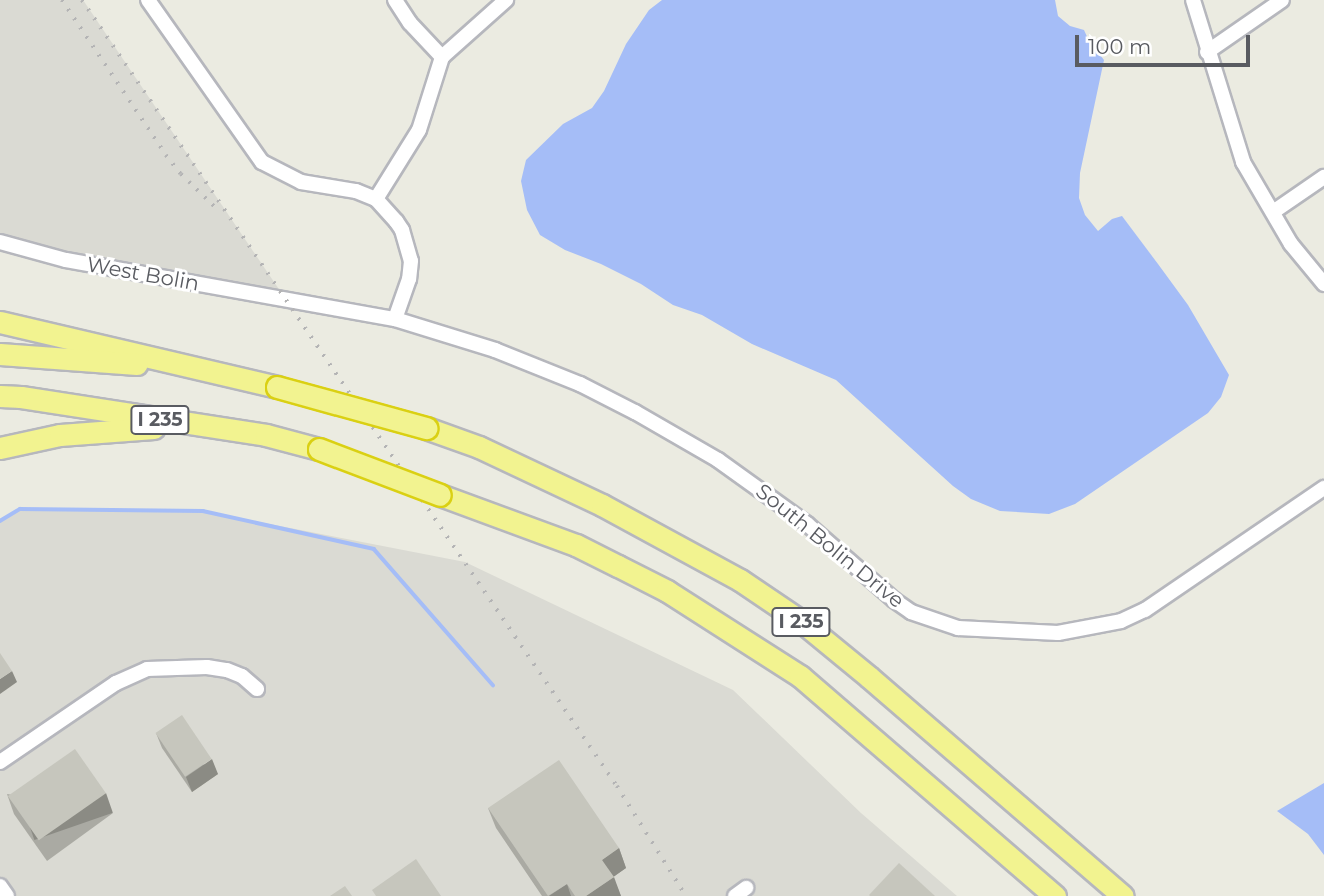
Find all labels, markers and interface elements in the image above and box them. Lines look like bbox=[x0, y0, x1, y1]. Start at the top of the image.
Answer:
scale bar bbox=[1079, 21, 1254, 65]
text: 100 m bbox=[1088, 34, 1151, 59]
street label: West Bolin bbox=[85, 252, 201, 296]
road number: I 235 bbox=[130, 404, 190, 436]
street label: South Bolin Drive bbox=[751, 478, 909, 614]
road number: I 235 bbox=[771, 607, 831, 638]

